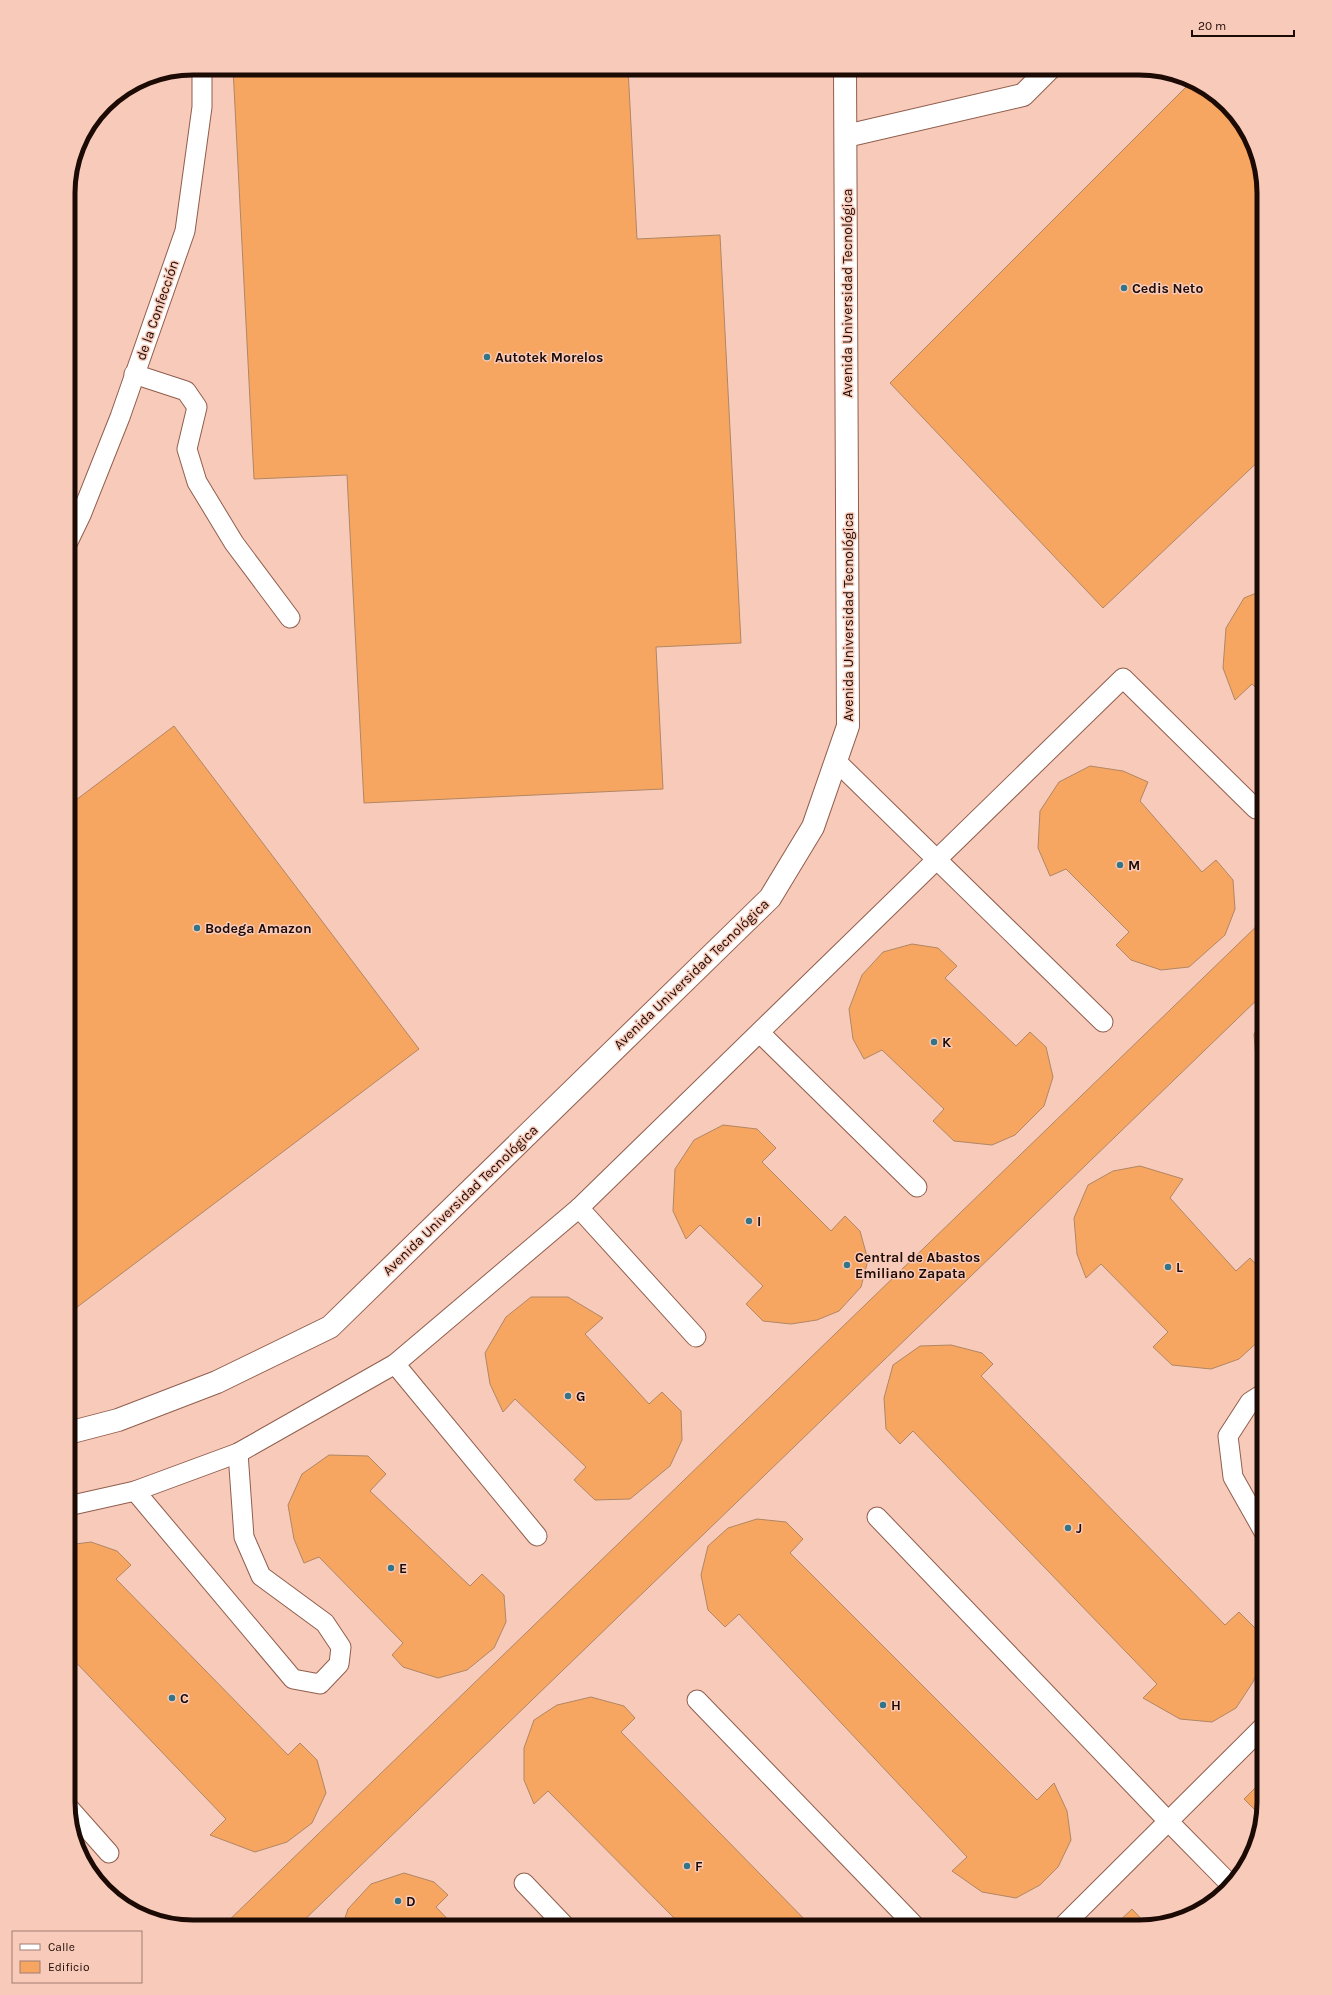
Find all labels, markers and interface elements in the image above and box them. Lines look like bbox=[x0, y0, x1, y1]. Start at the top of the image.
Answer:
scale bar bbox=[1192, 12, 1294, 38]
text: 20 m bbox=[1198, 19, 1226, 33]
street label: Avenida Universidad Tecnológica bbox=[839, 188, 856, 398]
street label: de la Confección bbox=[132, 258, 183, 363]
place label: Cedis Neto bbox=[1132, 280, 1203, 297]
marker: Cedis Neto bbox=[1119, 283, 1129, 293]
place label: Autotek Morelos bbox=[495, 349, 603, 366]
marker: Autotek Morelos bbox=[482, 352, 492, 362]
street label: Avenida Universidad Tecnológica bbox=[840, 512, 857, 722]
place label: M bbox=[1128, 857, 1140, 874]
marker: M bbox=[1115, 860, 1125, 870]
street label: Avenida Universidad Tecnológica bbox=[610, 896, 772, 1053]
place label: Bodega Amazon bbox=[205, 920, 312, 937]
marker: Bodega Amazon bbox=[192, 923, 202, 933]
place label: K bbox=[942, 1034, 952, 1051]
marker: K bbox=[929, 1037, 939, 1047]
street label: Avenida Universidad Tecnológica bbox=[379, 1122, 541, 1279]
place label: I bbox=[757, 1213, 761, 1230]
marker: I bbox=[744, 1216, 754, 1226]
place label: Central de Abastos Emiliano Zapata bbox=[855, 1249, 980, 1282]
place label: L bbox=[1176, 1259, 1183, 1276]
marker: Central de Abastos Emiliano Zapata bbox=[842, 1260, 852, 1270]
marker: L bbox=[1163, 1262, 1173, 1272]
place label: G bbox=[576, 1388, 585, 1405]
marker: G bbox=[563, 1391, 573, 1401]
place label: J bbox=[1076, 1520, 1082, 1537]
marker: J bbox=[1063, 1523, 1073, 1533]
place label: E bbox=[399, 1560, 407, 1577]
marker: E bbox=[386, 1563, 396, 1573]
place label: C bbox=[180, 1690, 189, 1707]
marker: C bbox=[167, 1693, 177, 1703]
place label: H bbox=[891, 1697, 901, 1714]
marker: H bbox=[878, 1700, 888, 1710]
place label: F bbox=[695, 1858, 703, 1875]
marker: F bbox=[682, 1861, 692, 1871]
place label: D bbox=[406, 1893, 416, 1910]
marker: D bbox=[393, 1896, 403, 1906]
legend bbox=[12, 1931, 142, 1983]
text: Calle bbox=[48, 1940, 75, 1954]
text: Edificio bbox=[48, 1960, 89, 1974]

